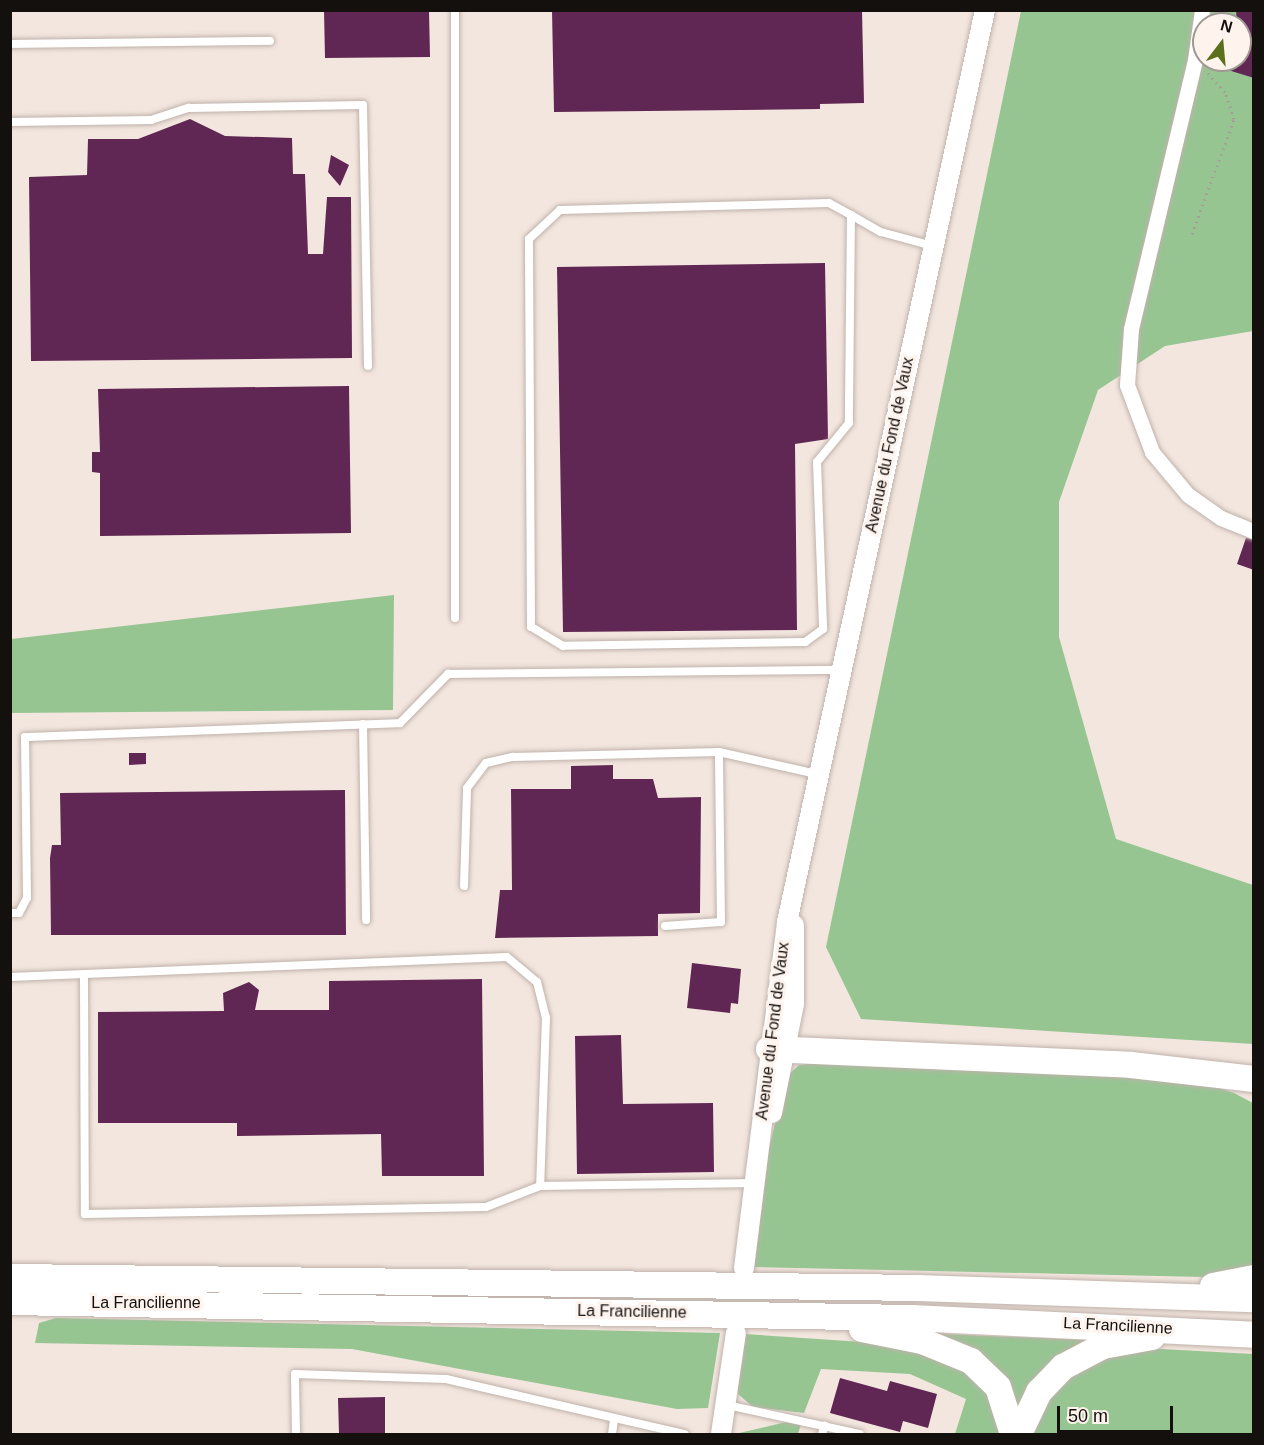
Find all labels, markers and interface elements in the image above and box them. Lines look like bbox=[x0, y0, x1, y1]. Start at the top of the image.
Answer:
north arrow bbox=[1192, 12, 1252, 72]
text: N bbox=[1219, 16, 1234, 36]
street label: Avenue du Fond de Vaux bbox=[862, 355, 918, 535]
street label: Avenue du Fond de Vaux bbox=[753, 941, 793, 1121]
street label: La Francilienne bbox=[91, 1293, 201, 1313]
street label: La Francilienne bbox=[577, 1301, 687, 1323]
street label: La Francilienne bbox=[1063, 1314, 1173, 1338]
scale bar bbox=[1060, 1394, 1176, 1432]
text: 50 m bbox=[1068, 1406, 1108, 1426]

